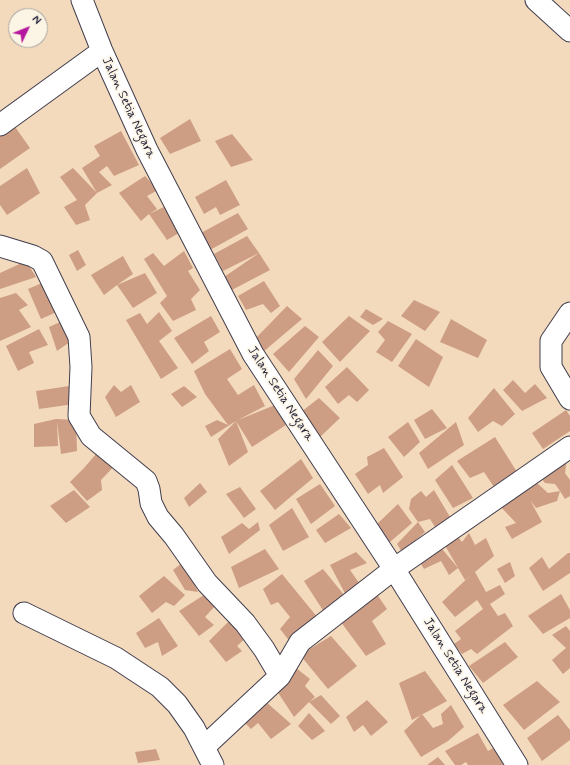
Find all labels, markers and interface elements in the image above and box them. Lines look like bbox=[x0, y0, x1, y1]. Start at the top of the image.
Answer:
north arrow bbox=[8, 8, 48, 48]
text: N bbox=[28, 13, 44, 28]
street label: Jalan Setia Negara bbox=[98, 55, 158, 161]
street label: Jalan Setia Negara bbox=[243, 344, 317, 444]
street label: Jalan Setia Negara bbox=[419, 615, 491, 717]

